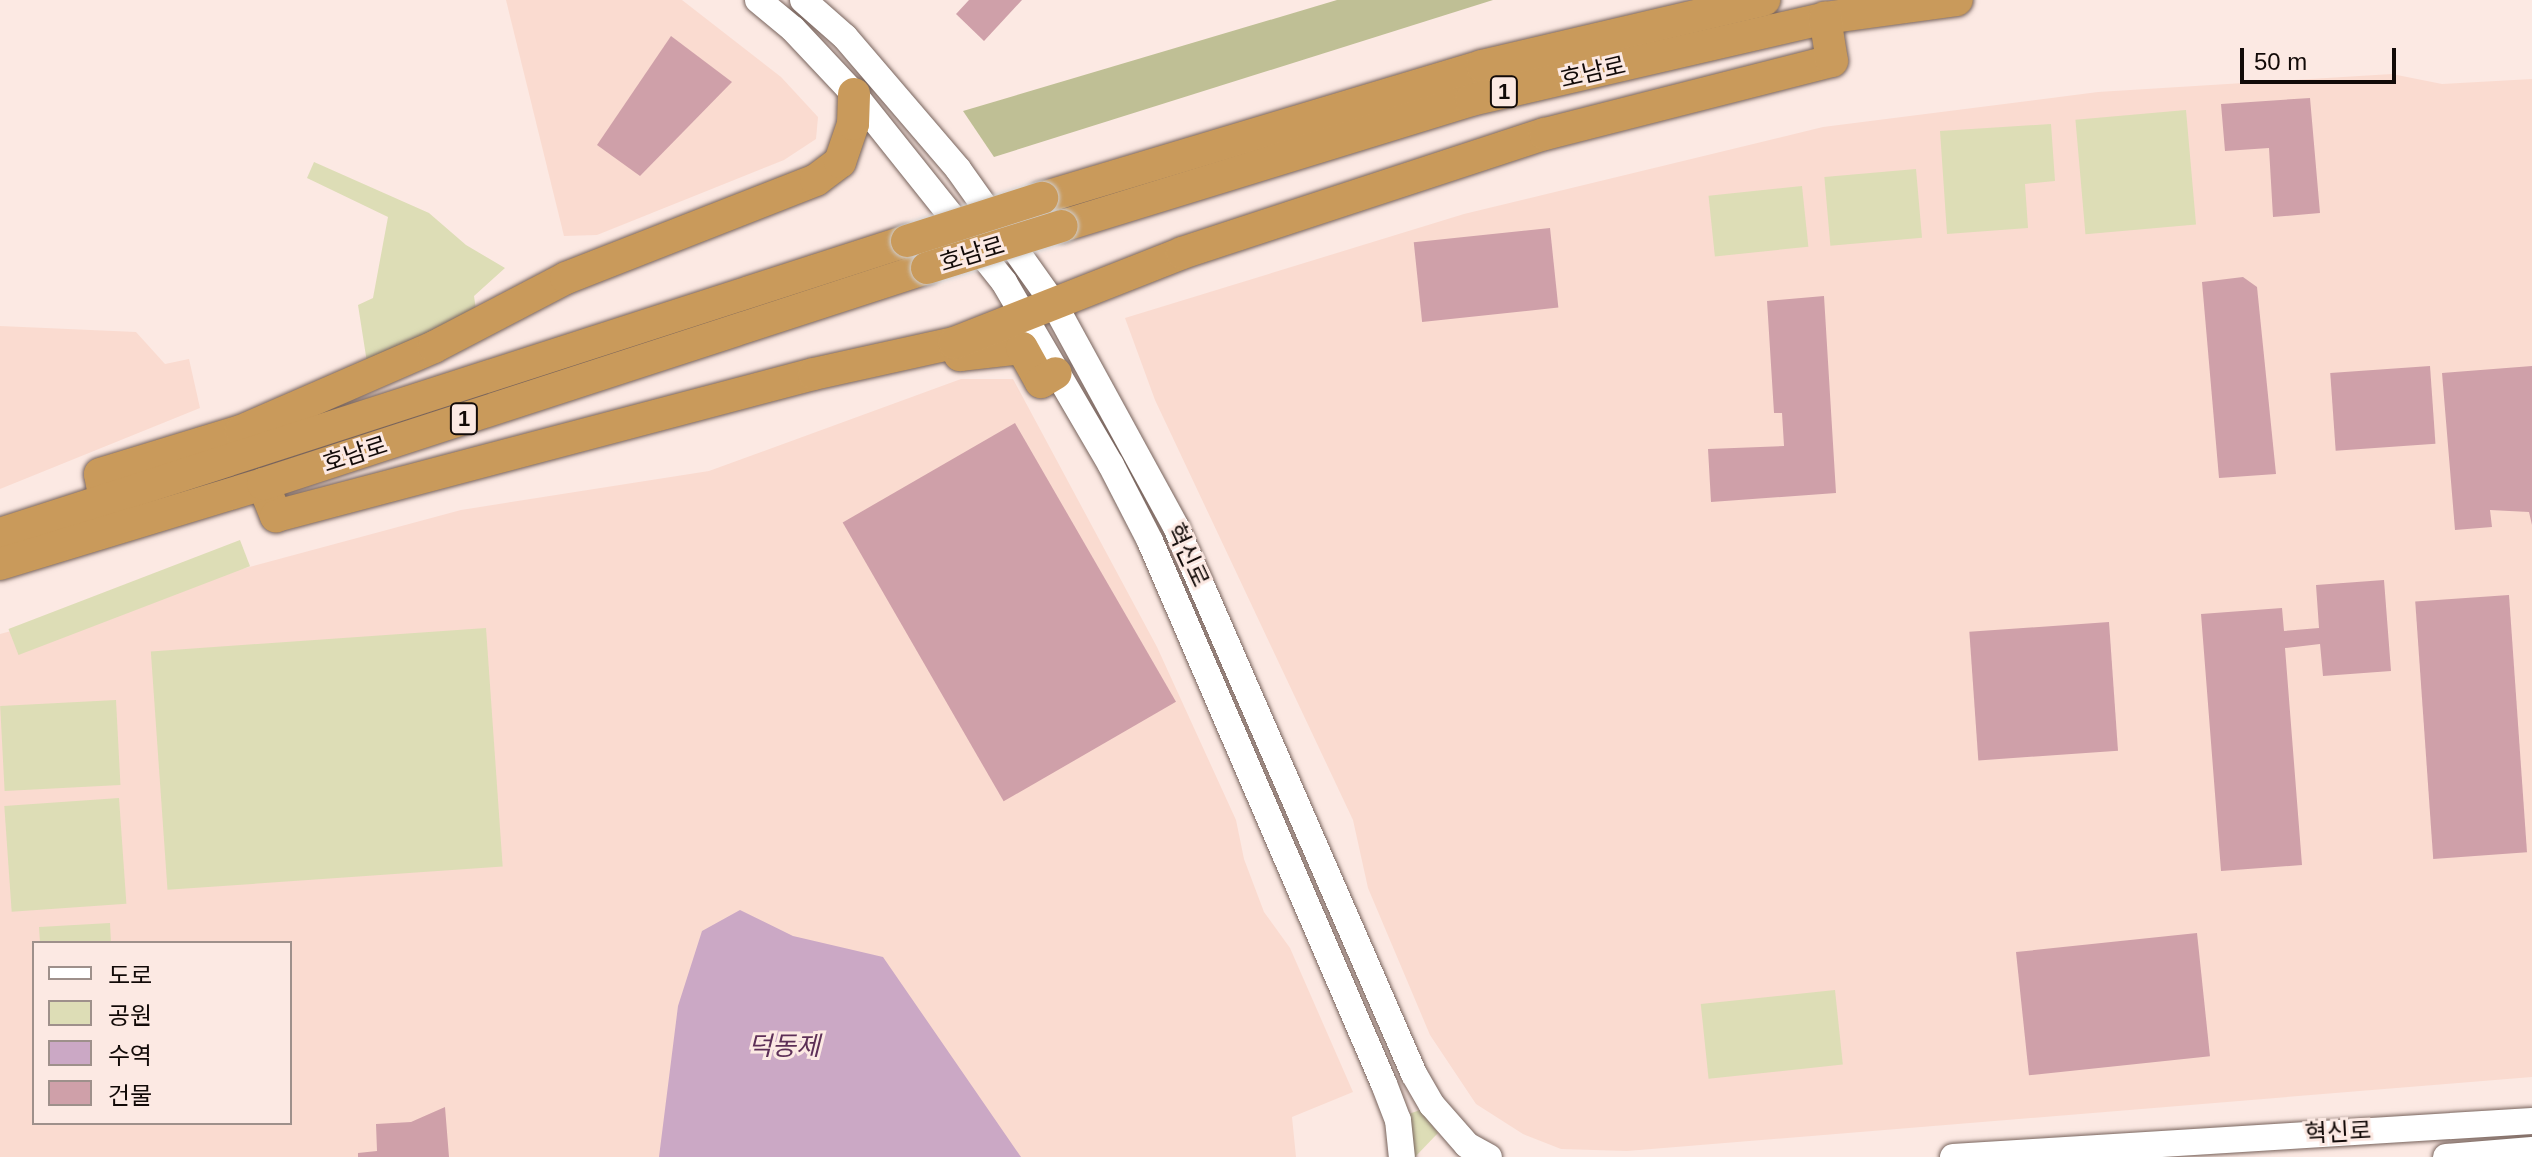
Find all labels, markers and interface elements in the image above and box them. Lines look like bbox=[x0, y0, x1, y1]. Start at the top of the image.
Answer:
scale bar bbox=[2244, 32, 2400, 82]
text: 50 m bbox=[2254, 48, 2307, 75]
street label: 호남로 bbox=[1557, 51, 1629, 93]
road number: 1 bbox=[1488, 74, 1520, 110]
street label: 호남로 bbox=[936, 231, 1008, 277]
road number: 1 bbox=[448, 401, 480, 437]
street label: 호남로 bbox=[319, 430, 391, 478]
street label: 혁신로 bbox=[1161, 519, 1215, 591]
legend bbox=[32, 941, 292, 1125]
text: 도로 bbox=[108, 962, 152, 989]
text: 공원 bbox=[108, 1002, 152, 1029]
water label: 덕동제 bbox=[748, 1031, 820, 1063]
text: 수역 bbox=[108, 1042, 152, 1069]
text: 건물 bbox=[108, 1082, 152, 1109]
street label: 혁신로 bbox=[2304, 1116, 2372, 1148]

